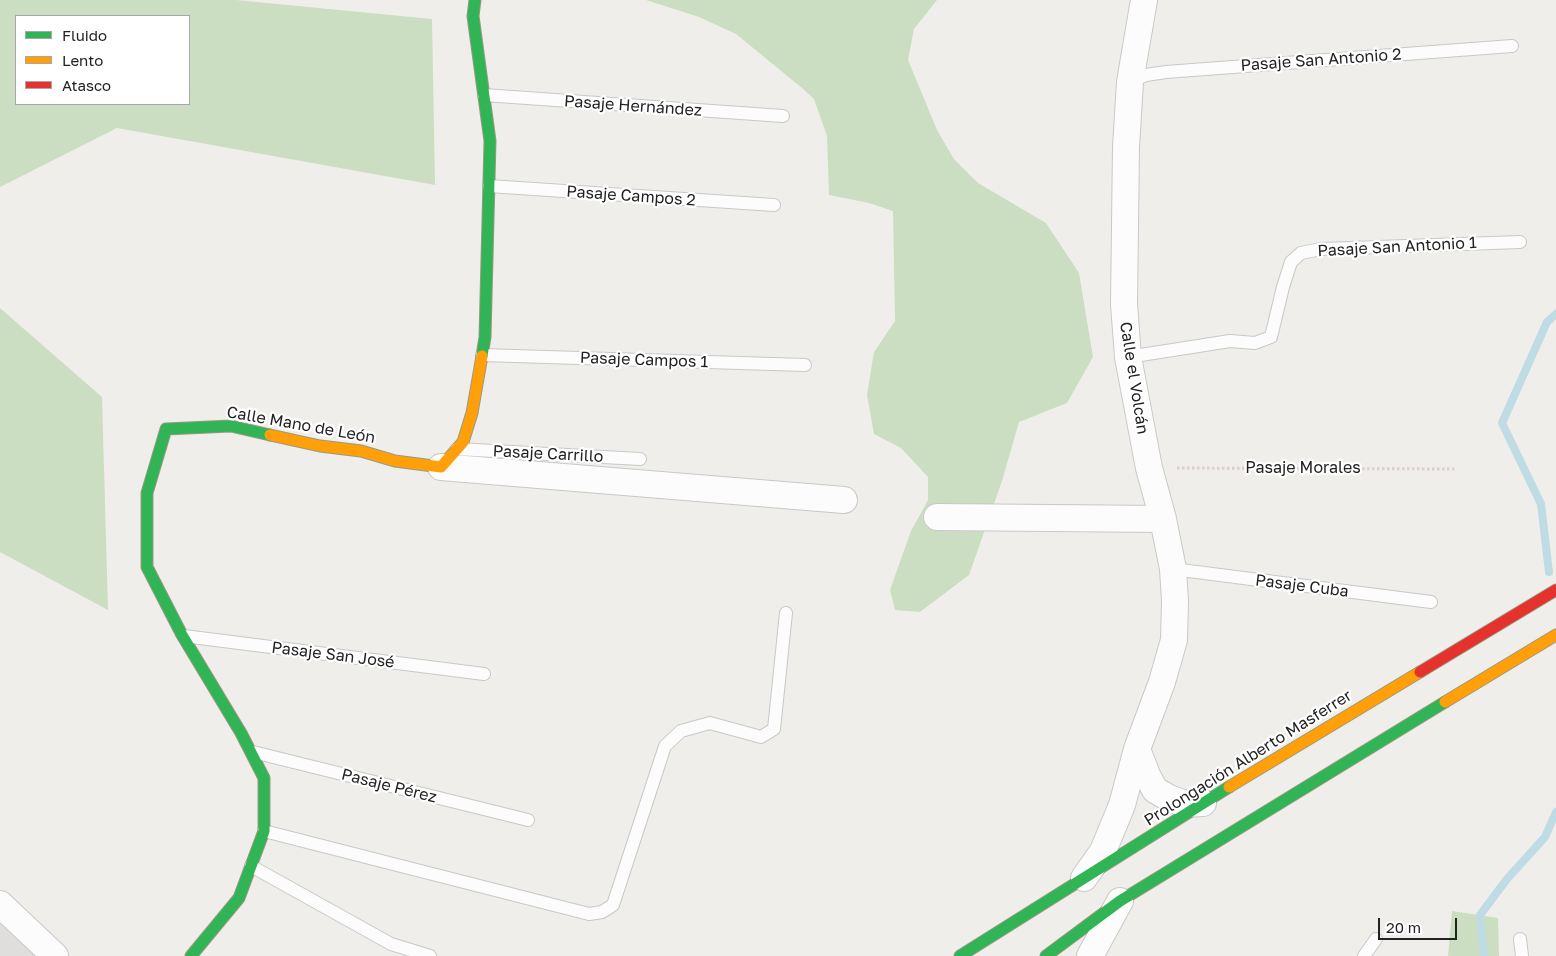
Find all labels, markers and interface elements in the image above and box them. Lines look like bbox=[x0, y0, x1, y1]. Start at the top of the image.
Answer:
legend bbox=[15, 15, 190, 105]
text: Fluido bbox=[62, 26, 107, 44]
street label: Pasaje San Antonio 2 bbox=[1240, 45, 1402, 75]
text: Lento bbox=[62, 51, 103, 69]
text: Atasco bbox=[62, 76, 111, 94]
street label: Pasaje Hernández bbox=[563, 92, 703, 120]
street label: Pasaje Campos 2 bbox=[566, 182, 696, 210]
street label: Pasaje San Antonio 1 bbox=[1317, 233, 1477, 261]
street label: Calle el Volcán bbox=[1116, 320, 1152, 436]
street label: Pasaje Campos 1 bbox=[580, 348, 708, 372]
street label: Calle Mano de León bbox=[225, 402, 377, 448]
street label: Pasaje Carrillo bbox=[492, 442, 604, 466]
street label: Pasaje Morales bbox=[1245, 458, 1361, 478]
street label: Pasaje Cuba bbox=[1254, 571, 1350, 601]
street label: Pasaje San José bbox=[270, 638, 396, 672]
street label: Prolongación Alberto Masferrer bbox=[1141, 686, 1355, 830]
street label: Pasaje Pérez bbox=[339, 765, 439, 807]
scale bar bbox=[1381, 908, 1460, 940]
text: 20 m bbox=[1386, 918, 1421, 936]

